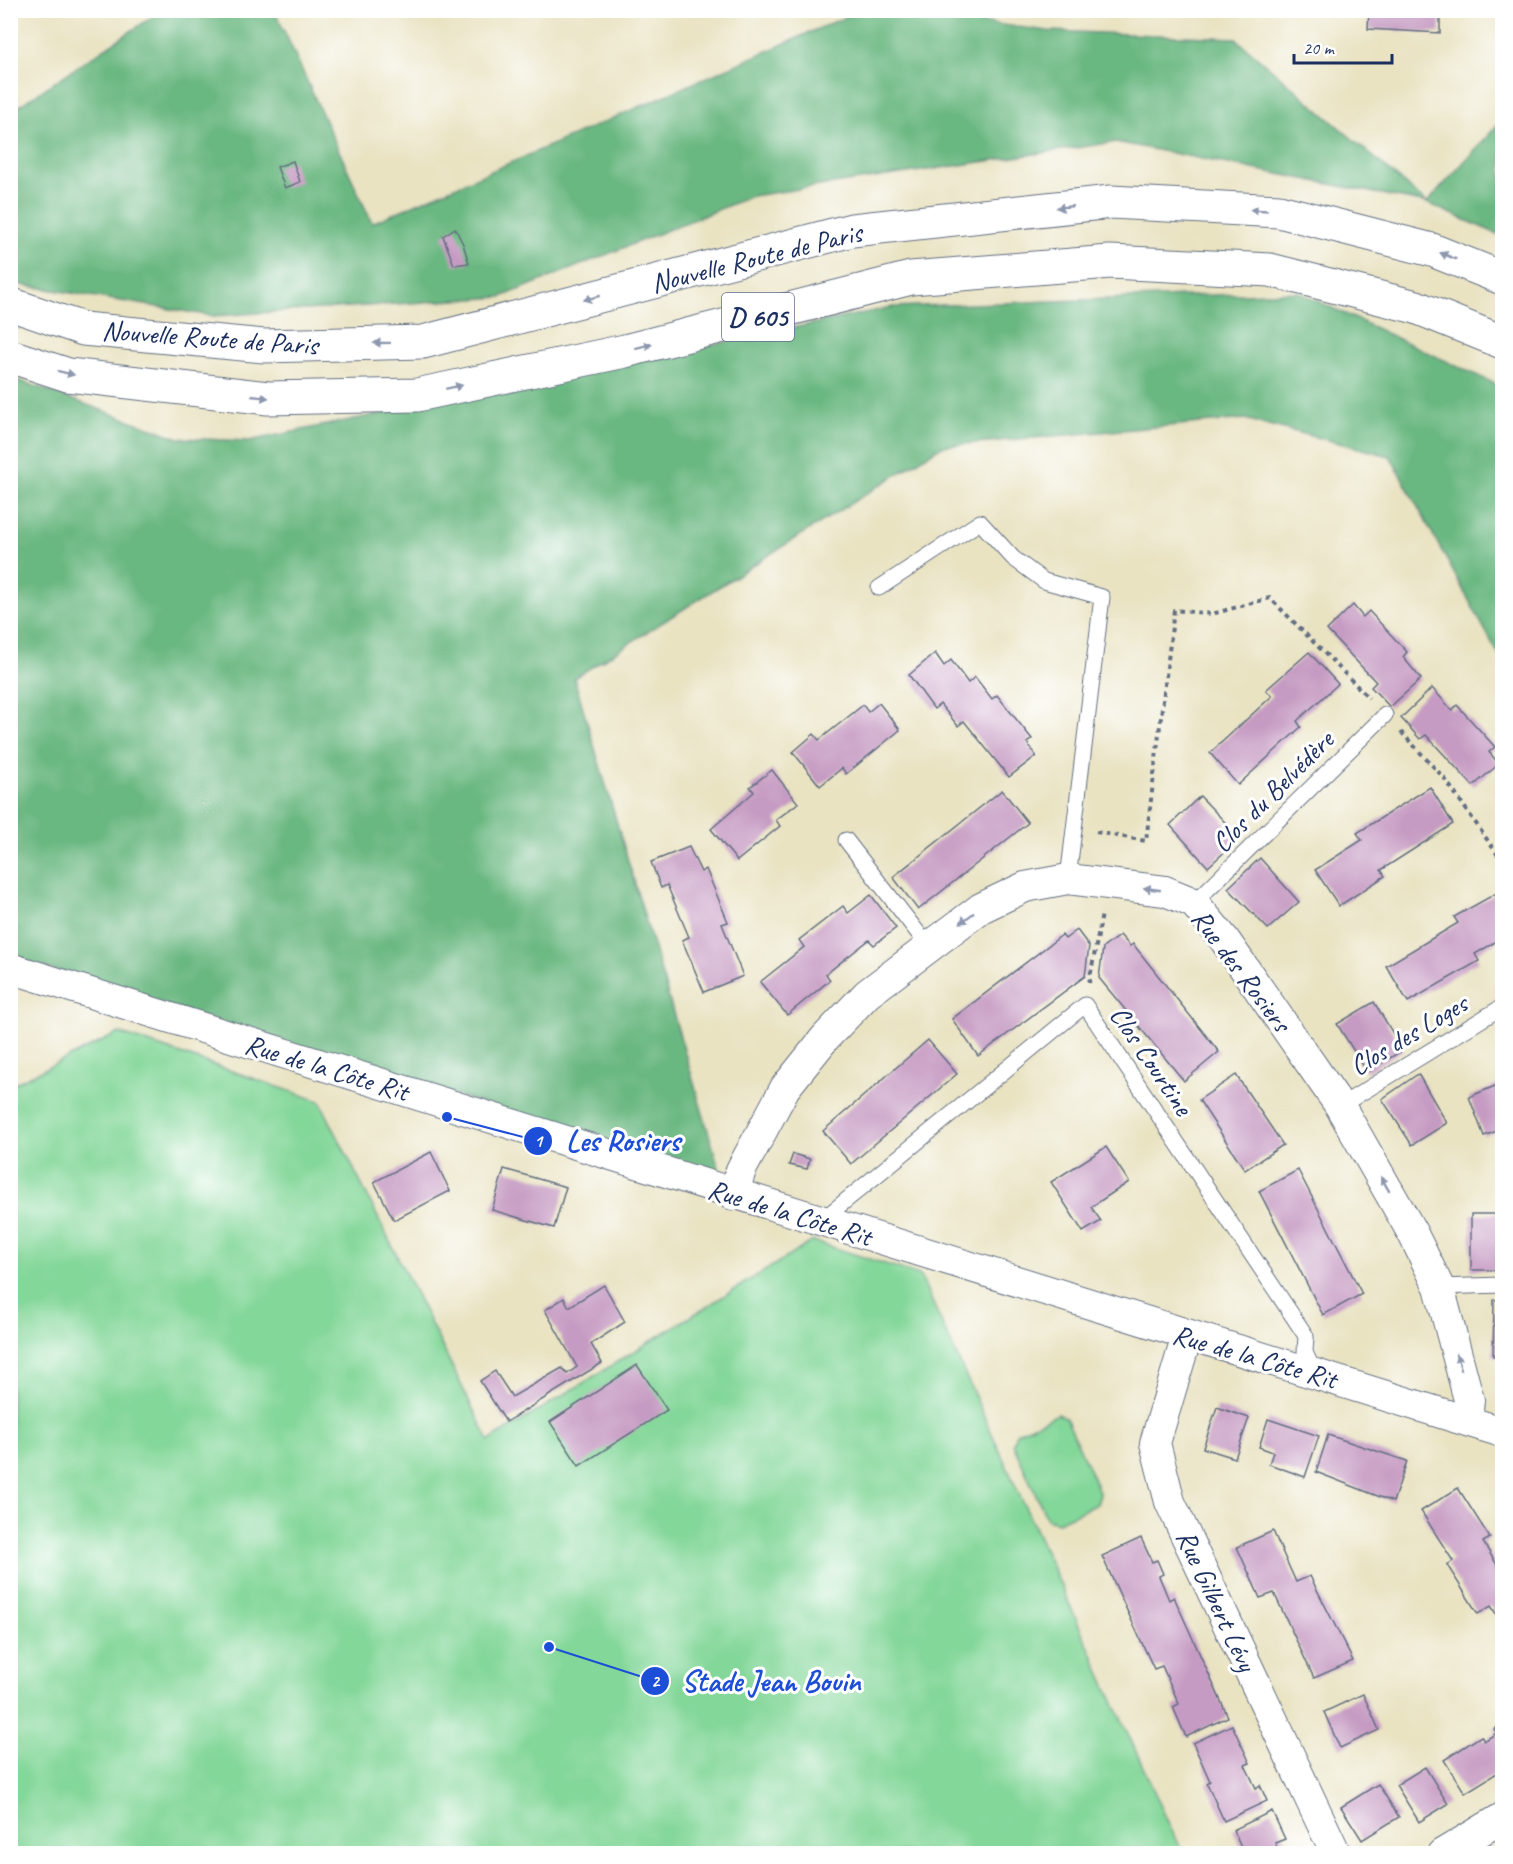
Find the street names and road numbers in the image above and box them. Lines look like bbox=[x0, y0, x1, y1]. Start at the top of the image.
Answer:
street label: Nouvelle Route de Paris bbox=[647, 214, 868, 301]
road number: D 605 bbox=[722, 293, 794, 341]
street label: Nouvelle Route de Paris bbox=[101, 313, 321, 363]
street label: Clos du Belvédère bbox=[1204, 722, 1342, 860]
street label: Rue des Rosiers bbox=[1184, 902, 1301, 1041]
street label: Clos des Loges bbox=[1343, 984, 1476, 1083]
street label: Clos Courtine bbox=[1102, 999, 1202, 1123]
street label: Rue de la Côte Rit bbox=[241, 1026, 415, 1110]
street label: Rue de la Côte Rit bbox=[704, 1171, 878, 1255]
street label: Rue de la Côte Rit bbox=[1169, 1316, 1343, 1397]
street label: Rue Gilbert Lévy bbox=[1169, 1524, 1265, 1679]

